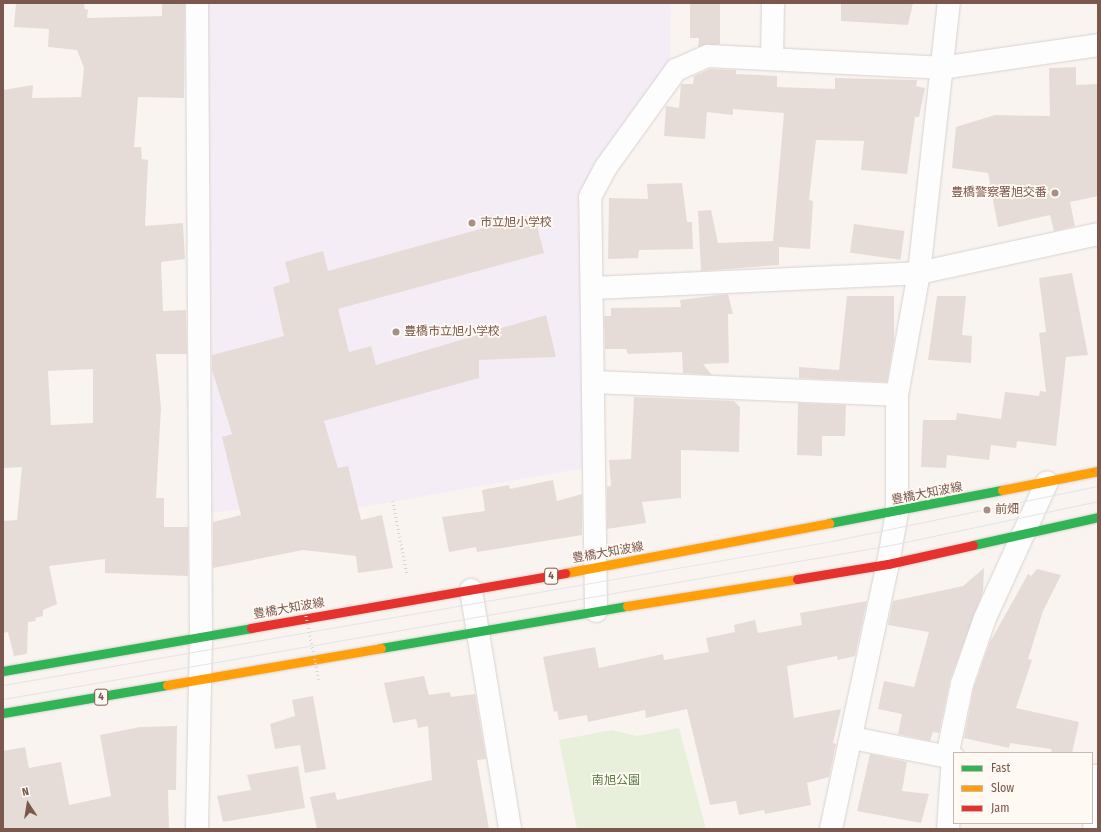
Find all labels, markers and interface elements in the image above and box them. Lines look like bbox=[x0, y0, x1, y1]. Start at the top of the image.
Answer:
place label: 豊橋警察署旭交番 bbox=[951, 186, 1047, 200]
marker: 豊橋警察署旭交番 bbox=[1050, 188, 1060, 198]
place label: 市立旭小学校 bbox=[480, 216, 552, 230]
marker: 市立旭小学校 bbox=[467, 218, 477, 228]
place label: 豊橋市立旭小学校 bbox=[404, 325, 500, 339]
marker: 豊橋市立旭小学校 bbox=[391, 327, 401, 337]
street label: 豊橋大知波線 bbox=[890, 480, 964, 508]
place label: 前畑 bbox=[995, 503, 1019, 517]
marker: 前畑 bbox=[982, 505, 992, 515]
street label: 豊橋大知波線 bbox=[571, 540, 645, 566]
road number: 4 bbox=[544, 567, 558, 585]
street label: 豊橋大知波線 bbox=[252, 596, 326, 622]
road number: 4 bbox=[94, 688, 108, 706]
legend bbox=[953, 752, 1093, 824]
text: Fast bbox=[991, 761, 1010, 775]
park label: 南旭公園 bbox=[592, 774, 640, 788]
text: Slow bbox=[991, 781, 1014, 795]
north arrow bbox=[8, 784, 48, 824]
text: N bbox=[21, 785, 30, 799]
text: Jam bbox=[991, 801, 1009, 815]

